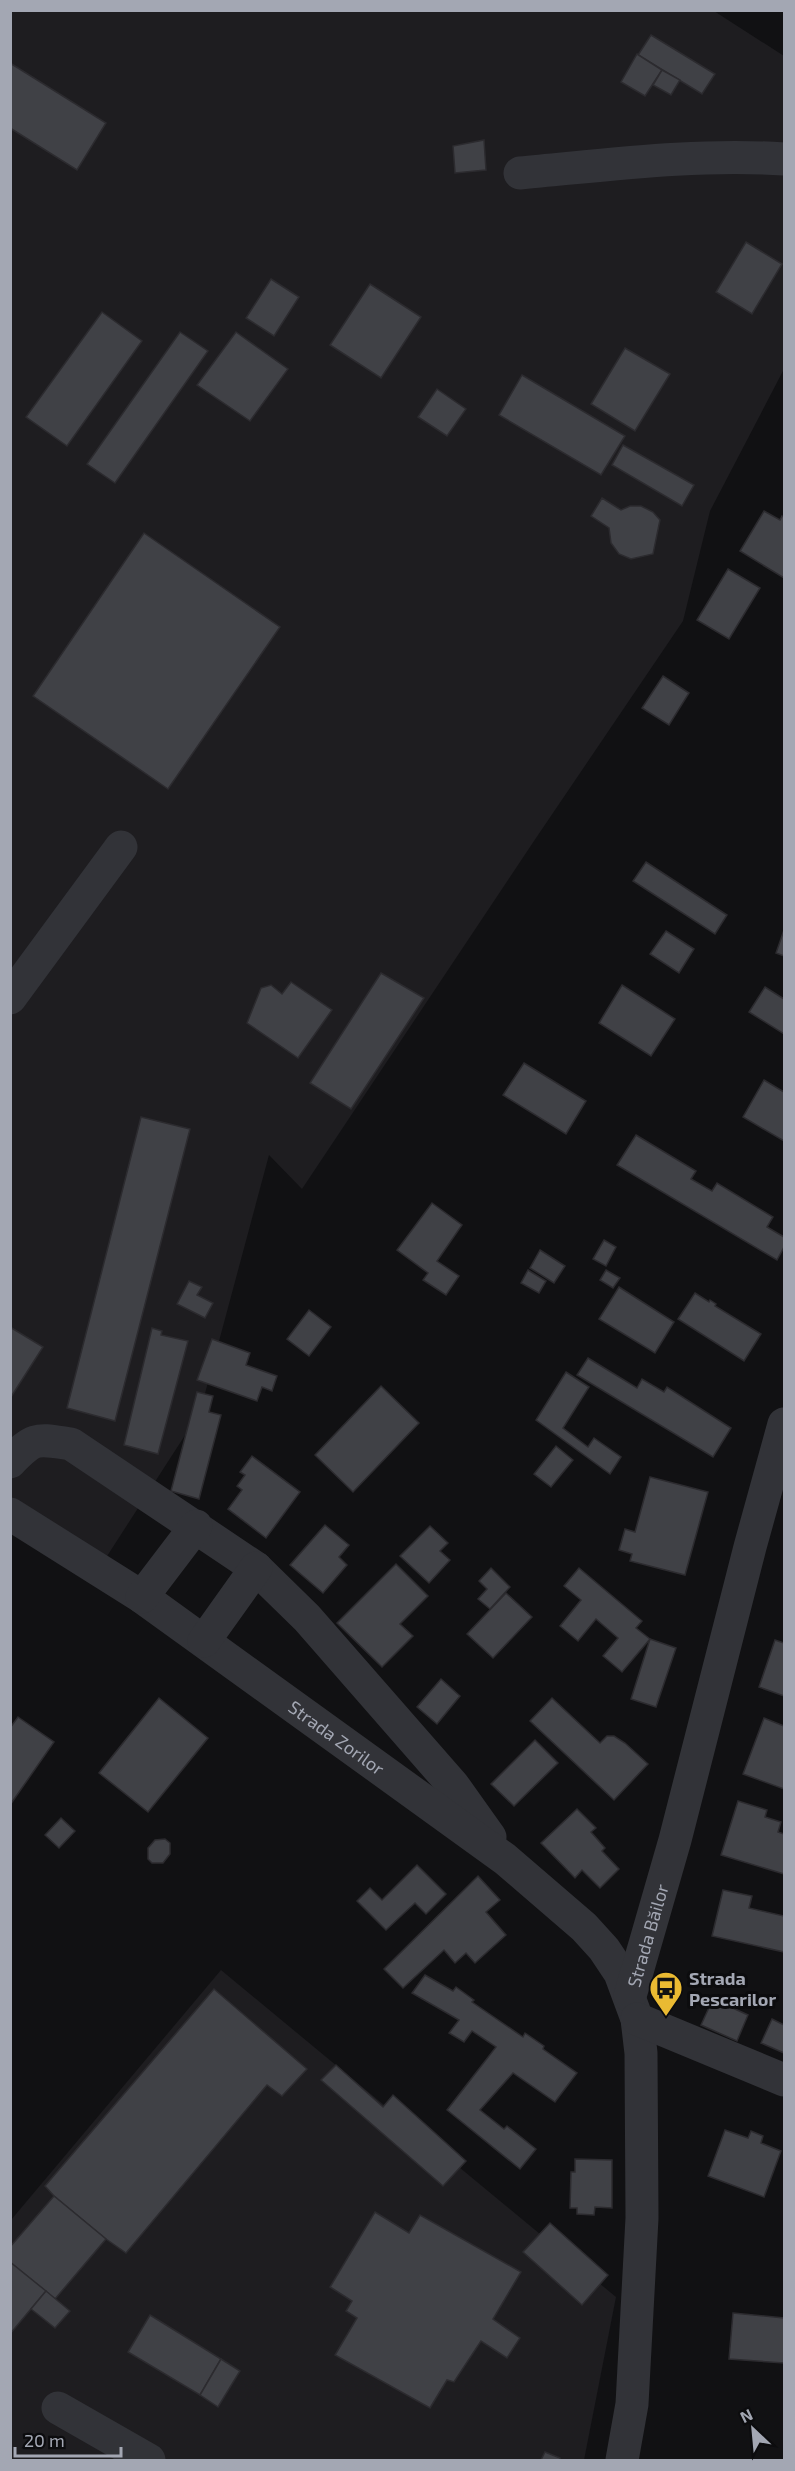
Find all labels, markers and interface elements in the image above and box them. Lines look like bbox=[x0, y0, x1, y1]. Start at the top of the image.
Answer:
street label: Strada Zorilor bbox=[284, 1695, 389, 1780]
street label: Strada Băilor bbox=[622, 1881, 673, 1990]
place label: Strada Pescarilor bbox=[689, 1967, 776, 2010]
bus stop icon: Strada Pescarilor bbox=[648, 1970, 684, 2017]
north arrow bbox=[723, 2399, 783, 2459]
text: N bbox=[737, 2404, 756, 2426]
scale bar bbox=[15, 2420, 122, 2458]
text: 20 m bbox=[24, 2429, 65, 2451]

